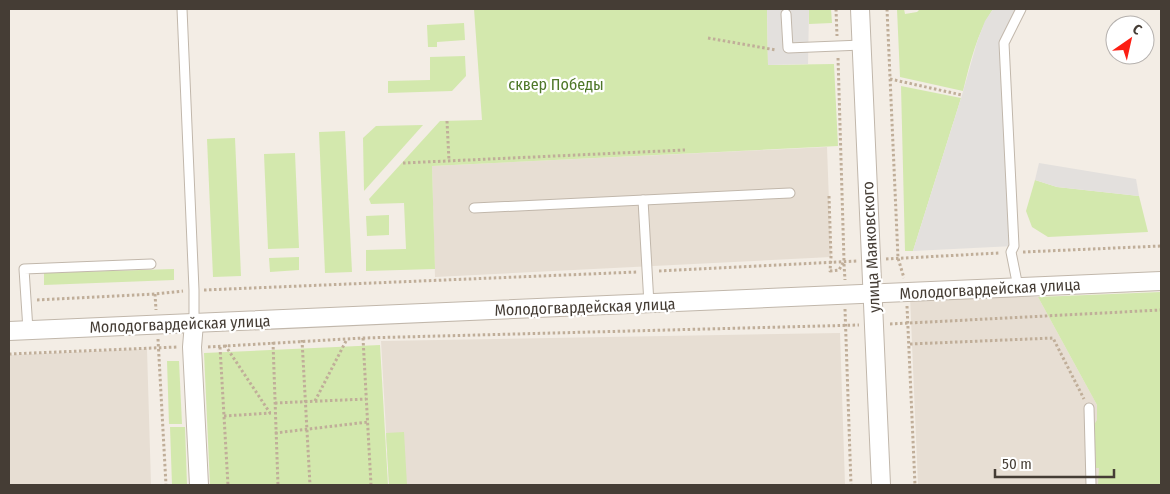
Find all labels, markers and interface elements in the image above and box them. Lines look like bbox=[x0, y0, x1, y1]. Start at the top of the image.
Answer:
north arrow bbox=[1105, 15, 1155, 65]
text: С bbox=[1129, 21, 1145, 39]
park label: сквер Победы bbox=[508, 75, 604, 94]
street label: улица Маяковского bbox=[858, 181, 884, 313]
street label: Молодогвардейская улица bbox=[899, 275, 1081, 303]
street label: Молодогвардейская улица bbox=[494, 294, 676, 320]
street label: Молодогвардейская улица bbox=[89, 311, 271, 337]
scale bar bbox=[995, 446, 1114, 478]
text: 50 m bbox=[1002, 455, 1032, 473]

